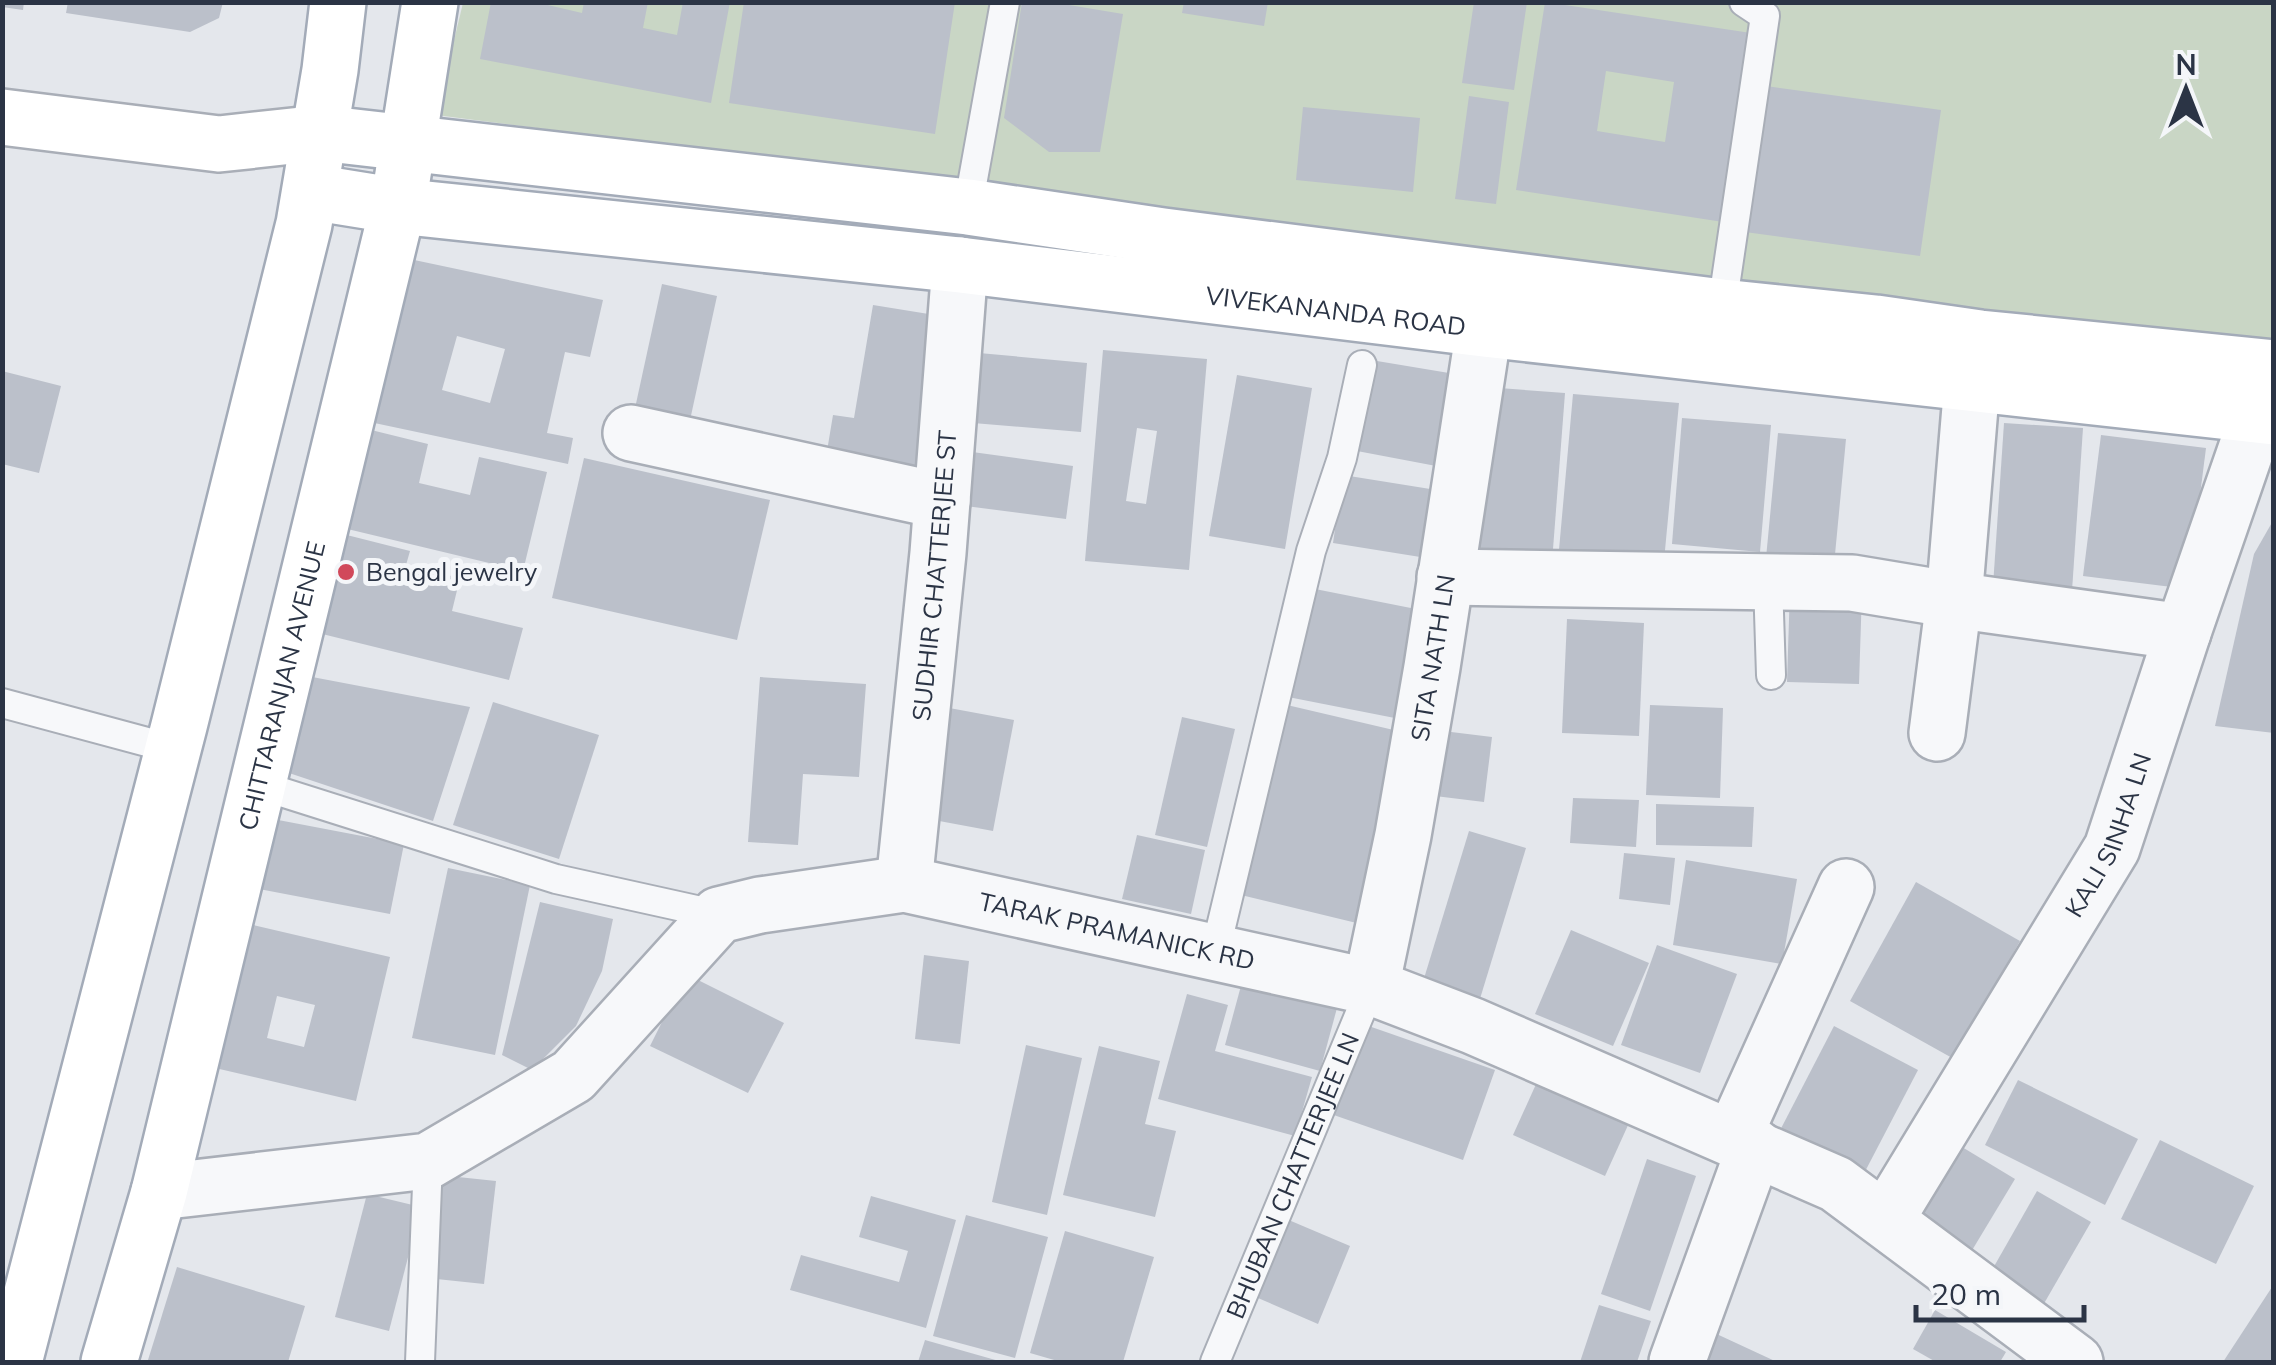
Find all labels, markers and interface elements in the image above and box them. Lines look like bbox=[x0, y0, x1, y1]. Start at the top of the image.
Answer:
north arrow bbox=[2136, 40, 2236, 140]
text: N bbox=[2175, 47, 2197, 82]
street label: VIVEKANANDA ROAD bbox=[1204, 279, 1468, 342]
street label: SUDHIR CHATTERJEE ST bbox=[905, 429, 962, 722]
street label: CHITTARANJAN AVENUE bbox=[231, 538, 331, 833]
place label: Bengal jewelry bbox=[366, 556, 537, 587]
marker: Bengal jewelry bbox=[335, 561, 357, 583]
street label: SITA NATH LN bbox=[1403, 572, 1461, 744]
street label: KALI SINHA LN bbox=[2058, 749, 2157, 923]
street label: TARAK PRAMANICK RD bbox=[976, 885, 1258, 976]
street label: BHUBAN CHATTERJEE LN bbox=[1219, 1028, 1365, 1323]
scale bar bbox=[1916, 1260, 2084, 1322]
text: 20 m bbox=[1931, 1275, 2001, 1313]

